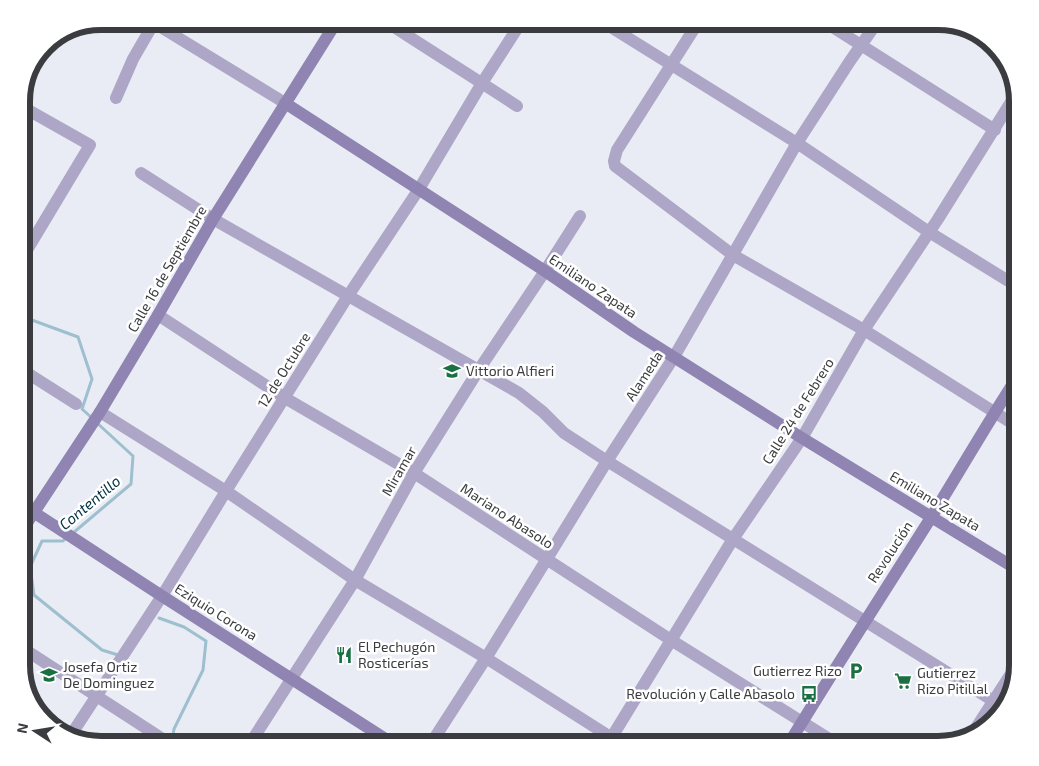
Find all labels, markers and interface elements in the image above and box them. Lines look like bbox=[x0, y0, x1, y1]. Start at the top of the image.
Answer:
street label: Calle 16 de Septiembre bbox=[123, 203, 210, 335]
street label: Emiliano Zapata bbox=[546, 250, 641, 321]
street label: 12 de Octubre bbox=[254, 329, 313, 411]
street label: Alameda bbox=[621, 348, 666, 404]
street label: Calle 24 de Febrero bbox=[758, 354, 837, 467]
school or university icon: Vittorio Alfieri bbox=[442, 361, 462, 381]
place label: Vittorio Alfieri bbox=[466, 362, 554, 379]
street label: Miramar bbox=[378, 443, 420, 499]
street label: Emiliano Zapata bbox=[887, 467, 984, 534]
water label: Contentillo bbox=[55, 471, 124, 533]
street label: Mariano Abasolo bbox=[458, 479, 557, 552]
street label: Revolución bbox=[863, 518, 916, 586]
street label: Eziquio Corona bbox=[172, 579, 261, 644]
place label: El Pechugón Rosticerías bbox=[358, 638, 435, 671]
restaurant icon: El Pechugón Rosticerías bbox=[334, 645, 354, 665]
place label: Josefa Ortiz De Dominguez bbox=[63, 658, 155, 691]
parking icon: Gutierrez Rizo bbox=[846, 661, 866, 681]
place label: Gutierrez Rizo bbox=[753, 662, 842, 679]
place label: Gutierrez Rizo Pitillal bbox=[917, 664, 989, 697]
school or university icon: Josefa Ortiz De Dominguez bbox=[39, 665, 59, 685]
supermarket icon: Gutierrez Rizo Pitillal bbox=[893, 671, 913, 691]
bus stop icon: Revolución y Calle Abasolo bbox=[799, 684, 819, 704]
place label: Revolución y Calle Abasolo bbox=[626, 685, 795, 702]
north arrow bbox=[10, 706, 60, 756]
text: N bbox=[12, 721, 31, 735]

